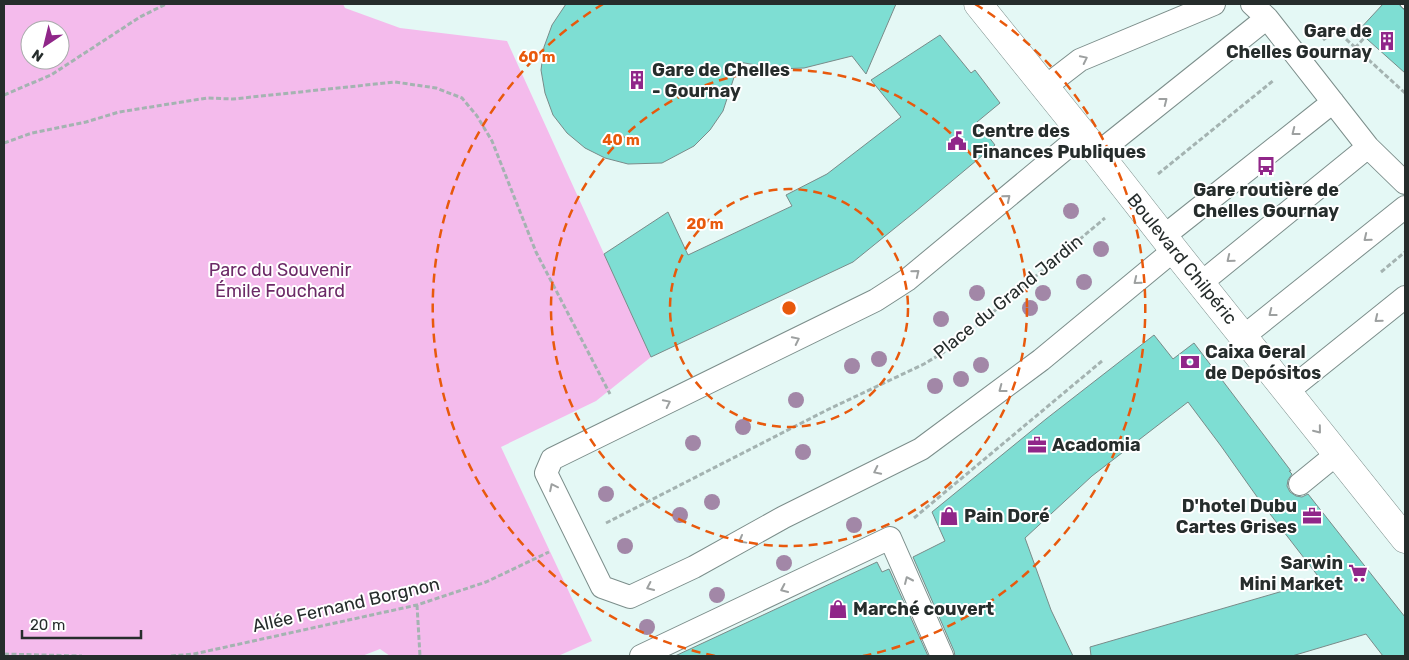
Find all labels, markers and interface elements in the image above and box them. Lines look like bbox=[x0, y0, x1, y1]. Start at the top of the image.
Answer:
north arrow bbox=[20, 20, 70, 70]
place label: Gare de Chelles Gournay bbox=[1226, 20, 1372, 63]
building icon: Gare de Chelles Gournay bbox=[1376, 30, 1398, 52]
text: N bbox=[29, 45, 47, 65]
text: 60 m bbox=[519, 48, 555, 66]
one-way arrow bbox=[1079, 55, 1088, 65]
place label: Gare de Chelles - Gournay bbox=[652, 59, 790, 102]
building icon: Gare de Chelles - Gournay bbox=[626, 69, 648, 91]
one-way arrow bbox=[1158, 98, 1167, 106]
place label: Centre des Finances Publiques bbox=[972, 120, 1146, 163]
one-way arrow bbox=[1292, 127, 1301, 135]
public building icon: Centre des Finances Publiques bbox=[946, 130, 968, 152]
text: 40 m bbox=[602, 131, 640, 149]
bus stop icon: Gare routière de Chelles Gournay bbox=[1255, 155, 1277, 177]
place label: Gare routière de Chelles Gournay bbox=[1193, 179, 1339, 222]
street label: Boulevard Chilpéric bbox=[1122, 189, 1242, 329]
one-way arrow bbox=[1002, 194, 1011, 203]
text: 20 m bbox=[687, 215, 723, 233]
street label: Place du Grand Jardin bbox=[929, 230, 1087, 364]
one-way arrow bbox=[1364, 232, 1373, 240]
one-way arrow bbox=[1227, 253, 1236, 262]
park label: Parc du Souvenir Émile Fouchard bbox=[209, 259, 351, 302]
one-way arrow bbox=[910, 271, 919, 279]
one-way arrow bbox=[1133, 276, 1142, 285]
centre of rings bbox=[780, 299, 798, 317]
one-way arrow bbox=[1269, 307, 1278, 316]
one-way arrow bbox=[1375, 313, 1384, 321]
one-way arrow bbox=[791, 336, 800, 346]
place label: Caixa Geral de Depósitos bbox=[1205, 341, 1321, 384]
bank icon: Caixa Geral de Depósitos bbox=[1179, 351, 1201, 373]
one-way arrow bbox=[998, 383, 1008, 392]
one-way arrow bbox=[662, 399, 671, 409]
one-way arrow bbox=[1313, 424, 1322, 433]
office icon: Acadomia bbox=[1026, 434, 1048, 456]
place label: Acadomia bbox=[1052, 434, 1141, 456]
one-way arrow bbox=[873, 465, 882, 475]
one-way arrow bbox=[549, 484, 559, 493]
place label: D'hotel Dubu Cartes Grises bbox=[1176, 495, 1297, 538]
shop icon: Pain Doré bbox=[938, 505, 960, 527]
place label: Pain Doré bbox=[964, 505, 1050, 527]
office icon: D'hotel Dubu Cartes Grises bbox=[1301, 505, 1323, 527]
one-way arrow bbox=[738, 534, 747, 544]
place label: Sarwin Mini Market bbox=[1240, 552, 1343, 595]
supermarket icon: Sarwin Mini Market bbox=[1347, 562, 1369, 584]
street label: Allée Fernand Borgnon bbox=[250, 573, 442, 637]
one-way arrow bbox=[904, 576, 915, 585]
one-way arrow bbox=[646, 581, 655, 592]
one-way arrow bbox=[780, 582, 789, 593]
shop icon: Marché couvert bbox=[827, 598, 849, 620]
place label: Marché couvert bbox=[853, 598, 994, 620]
scale bar bbox=[22, 608, 141, 640]
text: 20 m bbox=[30, 616, 65, 634]

